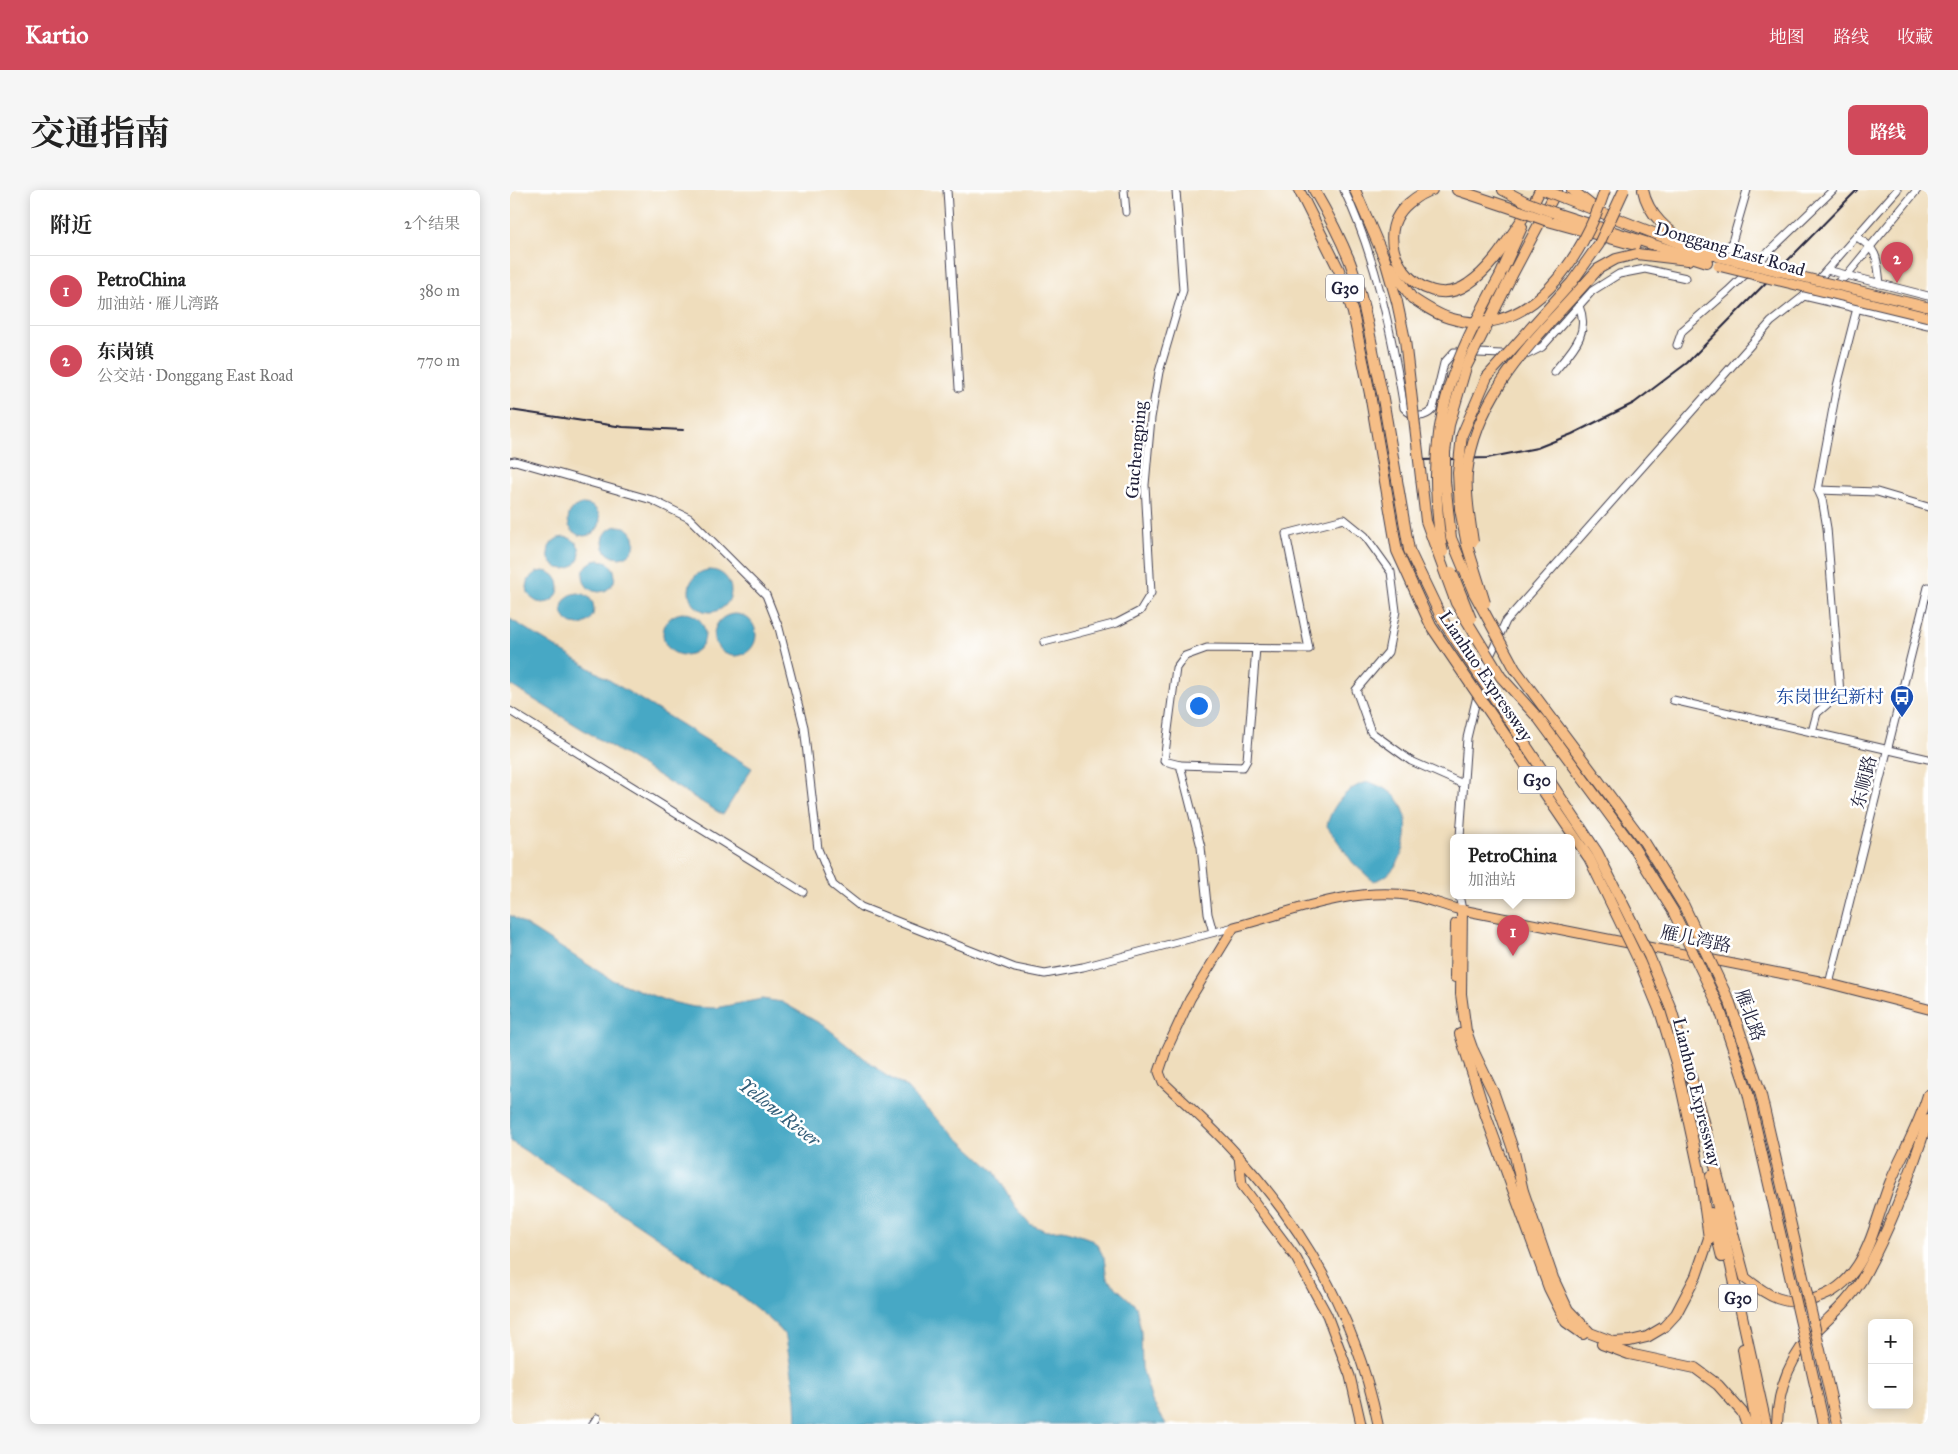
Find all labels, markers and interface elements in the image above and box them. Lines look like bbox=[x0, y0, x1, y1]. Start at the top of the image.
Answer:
text: Kartio bbox=[25, 20, 88, 50]
text: 地图 bbox=[1769, 26, 1805, 48]
text: 路线 bbox=[1833, 26, 1869, 48]
text: 收藏 bbox=[1897, 26, 1933, 48]
button: 路线 bbox=[1848, 105, 1928, 155]
text: 交通指南 bbox=[30, 112, 170, 155]
text: 附近 bbox=[50, 212, 92, 238]
text: 2个结果 bbox=[404, 214, 460, 233]
street label: Donggang East Road bbox=[1652, 217, 1808, 282]
pin: 2 bbox=[1881, 242, 1913, 283]
text: PetroChina bbox=[97, 268, 186, 291]
road number: G30 bbox=[1326, 275, 1364, 302]
text: 1 bbox=[63, 281, 69, 300]
text: 380 m bbox=[419, 281, 460, 300]
text: 加油站 · 雁儿湾路 bbox=[97, 294, 219, 313]
text: 东岗镇 bbox=[97, 340, 154, 363]
text: 2 bbox=[62, 351, 70, 370]
text: 770 m bbox=[417, 351, 460, 370]
text: 公交站 · Donggang East Road bbox=[97, 366, 293, 385]
street label: Guchengping bbox=[1121, 400, 1152, 500]
street label: Lianhuo Expressway bbox=[1434, 607, 1538, 746]
bus stop icon: 东岗世纪新村 bbox=[1889, 684, 1915, 718]
place label: 东岗世纪新村 bbox=[1776, 686, 1884, 708]
your location bbox=[1186, 693, 1212, 719]
street label: 东顺路 bbox=[1847, 753, 1881, 811]
road number: G30 bbox=[1518, 766, 1556, 794]
popup bbox=[1450, 834, 1575, 899]
text: PetroChina bbox=[1468, 844, 1557, 867]
text: 加油站 bbox=[1468, 870, 1516, 889]
pin: 1 bbox=[1497, 915, 1529, 956]
street label: 雁儿湾路 bbox=[1658, 921, 1734, 957]
street label: 雁北路 bbox=[1730, 986, 1770, 1044]
street label: Lianhuo Expressway bbox=[1668, 1015, 1726, 1169]
water label: Yellow River bbox=[734, 1073, 826, 1152]
road number: G30 bbox=[1719, 1284, 1757, 1312]
map controls bbox=[1868, 1319, 1913, 1409]
button: + bbox=[1868, 1319, 1913, 1364]
button: − bbox=[1868, 1364, 1913, 1409]

